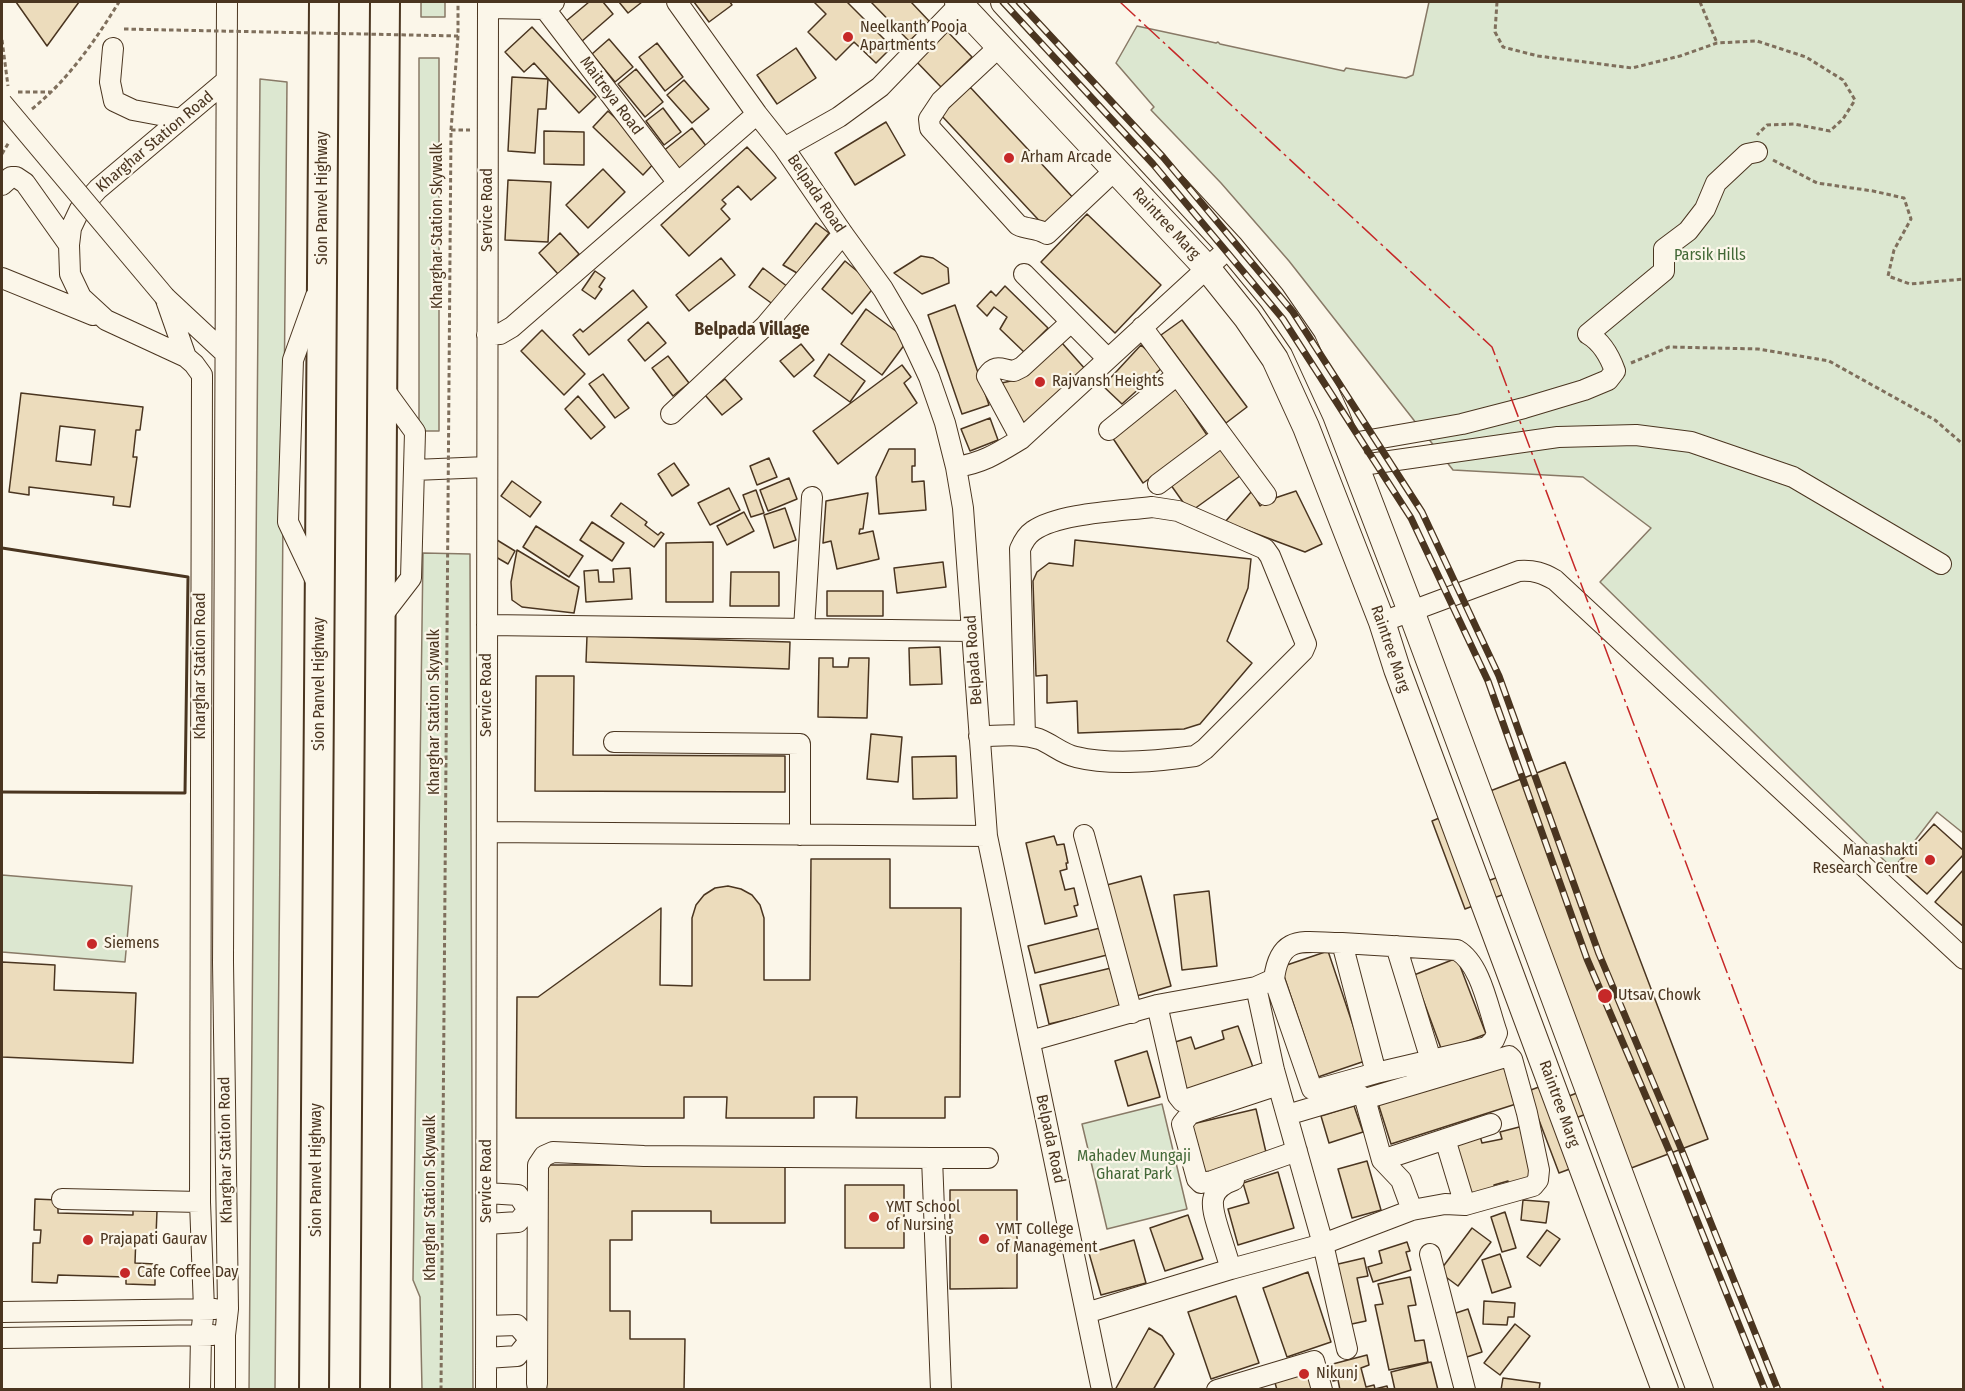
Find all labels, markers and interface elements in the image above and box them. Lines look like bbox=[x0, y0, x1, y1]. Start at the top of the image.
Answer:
place label: Neelkanth Pooja Apartments bbox=[860, 18, 967, 56]
marker: Neelkanth Pooja Apartments bbox=[841, 30, 855, 44]
street label: Maitreya Road bbox=[575, 53, 647, 139]
street label: Kharghar Station Road bbox=[92, 87, 218, 197]
street label: Sion Panvel Highway bbox=[313, 131, 333, 265]
street label: Kharghar Station Skywalk bbox=[428, 143, 448, 309]
place label: Arham Arcade bbox=[1021, 148, 1112, 168]
street label: Belpada Road bbox=[783, 151, 849, 237]
marker: Arham Arcade bbox=[1002, 151, 1016, 165]
street label: Service Road bbox=[478, 168, 498, 252]
street label: Raintree Marg bbox=[1128, 184, 1204, 264]
park label: Parsik Hills bbox=[1674, 246, 1746, 266]
district label: Belpada Village bbox=[694, 319, 810, 341]
place label: Rajvansh Heights bbox=[1052, 372, 1164, 392]
marker: Rajvansh Heights bbox=[1033, 375, 1047, 389]
street label: Kharghar Station Road bbox=[191, 592, 211, 740]
street label: Raintree Marg bbox=[1366, 603, 1414, 695]
street label: Belpada Road bbox=[961, 614, 987, 706]
street label: Sion Panvel Highway bbox=[310, 617, 330, 751]
street label: Kharghar Station Skywalk bbox=[425, 629, 445, 795]
street label: Service Road bbox=[477, 653, 497, 737]
place label: Manashakti Research Centre bbox=[1813, 841, 1918, 879]
marker: Manashakti Research Centre bbox=[1923, 853, 1937, 867]
place label: Siemens bbox=[104, 934, 159, 954]
marker: Siemens bbox=[85, 937, 99, 951]
place label: Utsav Chowk bbox=[1618, 986, 1701, 1006]
marker: Utsav Chowk bbox=[1596, 987, 1614, 1005]
street label: Raintree Marg bbox=[1534, 1058, 1584, 1150]
street label: Kharghar Station Road bbox=[215, 1076, 237, 1224]
street label: Belpada Road bbox=[1031, 1093, 1069, 1185]
street label: Sion Panvel Highway bbox=[307, 1103, 327, 1237]
street label: Kharghar Station Skywalk bbox=[421, 1115, 441, 1281]
street label: Service Road bbox=[477, 1139, 497, 1223]
park label: Mahadev Mungaji Gharat Park bbox=[1077, 1147, 1191, 1185]
place label: YMT School of Nursing bbox=[886, 1198, 960, 1236]
marker: YMT School of Nursing bbox=[867, 1210, 881, 1224]
place label: YMT College of Management bbox=[996, 1220, 1097, 1258]
place label: Prajapati Gaurav bbox=[100, 1230, 207, 1250]
marker: YMT College of Management bbox=[977, 1232, 991, 1246]
marker: Prajapati Gaurav bbox=[81, 1233, 95, 1247]
place label: Cafe Coffee Day bbox=[137, 1263, 239, 1283]
marker: Cafe Coffee Day bbox=[118, 1266, 132, 1280]
place label: Nikunj bbox=[1316, 1364, 1358, 1384]
marker: Nikunj bbox=[1297, 1367, 1311, 1381]

